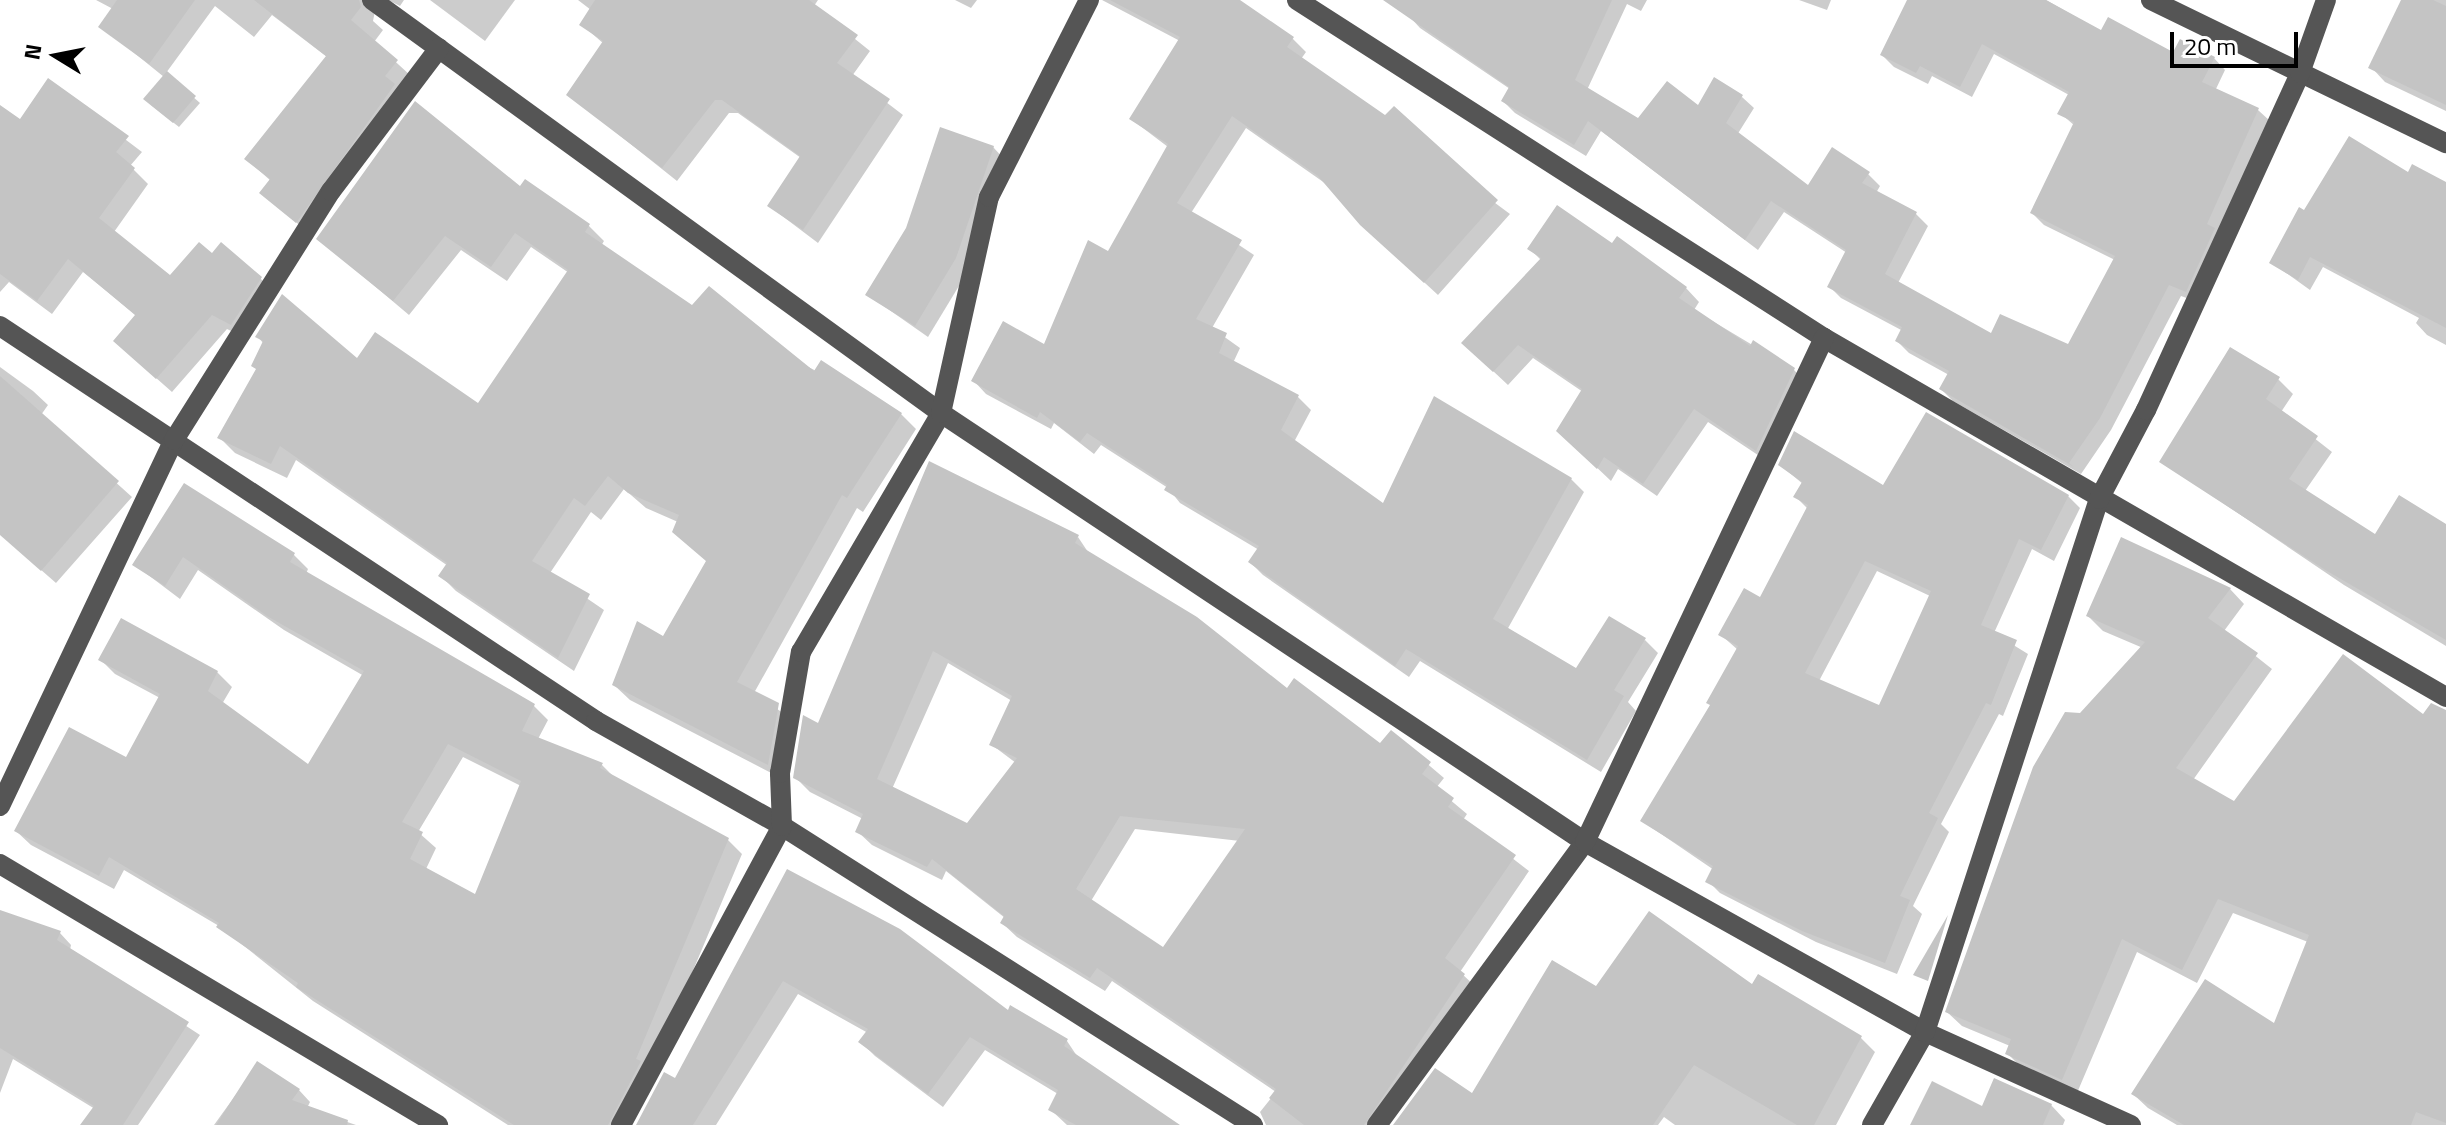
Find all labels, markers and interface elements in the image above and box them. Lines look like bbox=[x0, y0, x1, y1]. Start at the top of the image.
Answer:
north arrow bbox=[16, 16, 96, 96]
scale bar bbox=[2174, 16, 2302, 66]
text: 20 m bbox=[2184, 28, 2236, 64]
text: N bbox=[14, 41, 50, 62]

